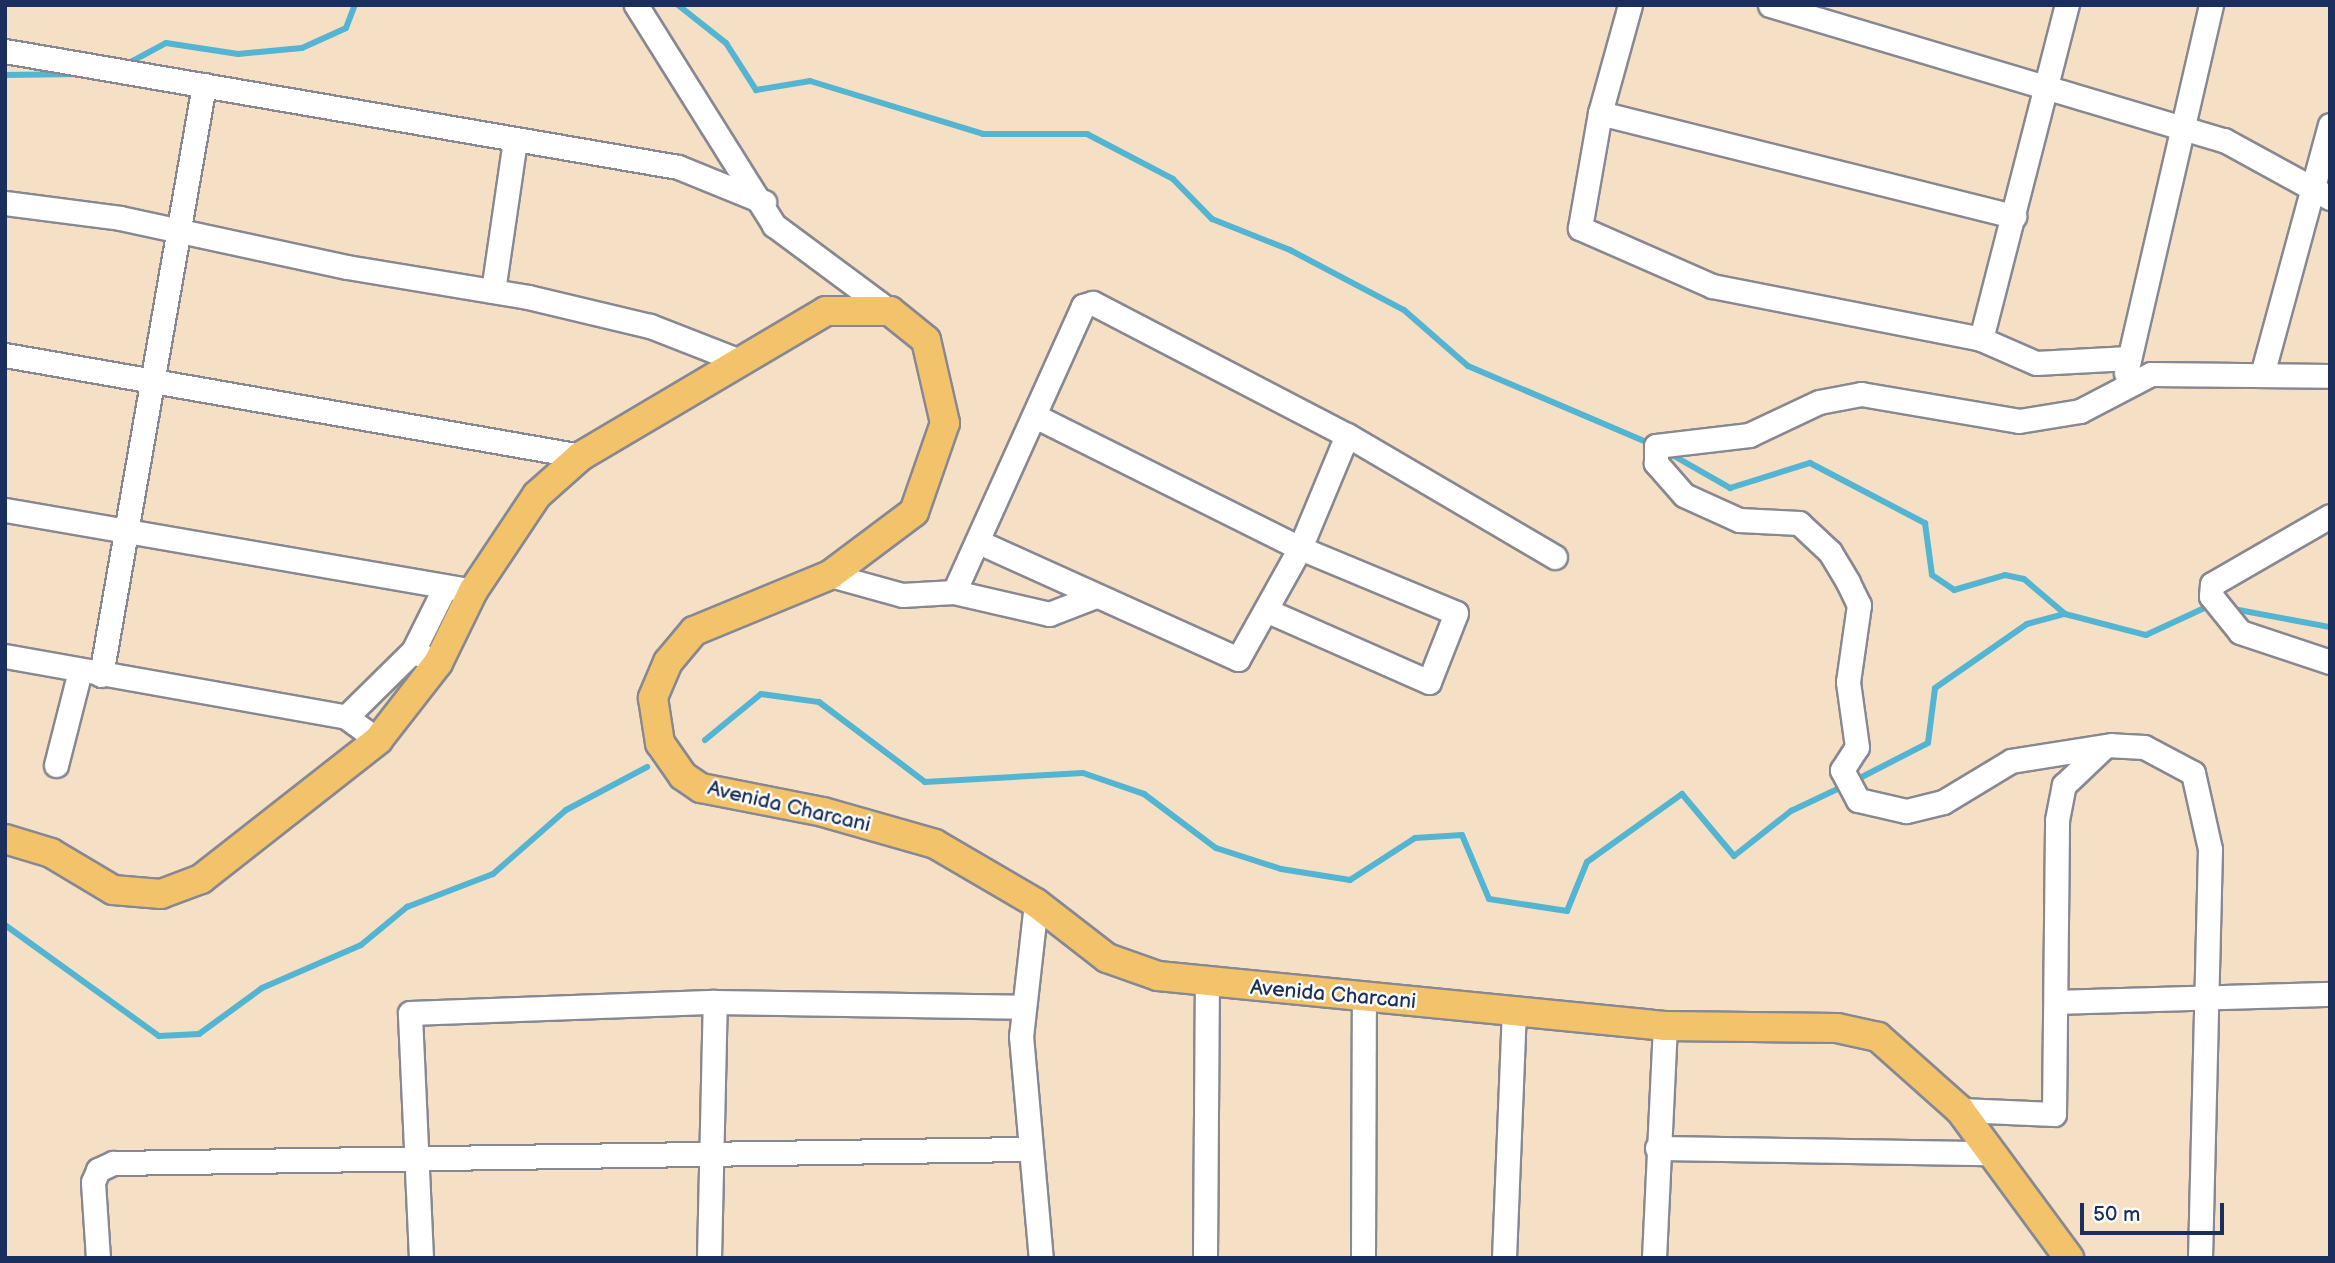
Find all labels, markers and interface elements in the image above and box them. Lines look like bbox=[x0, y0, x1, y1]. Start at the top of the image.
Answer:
street label: Avenida Charcani bbox=[705, 776, 873, 838]
street label: Avenida Charcani bbox=[1249, 975, 1417, 1015]
scale bar bbox=[2083, 1190, 2226, 1234]
text: 50 m bbox=[2093, 1202, 2140, 1227]

